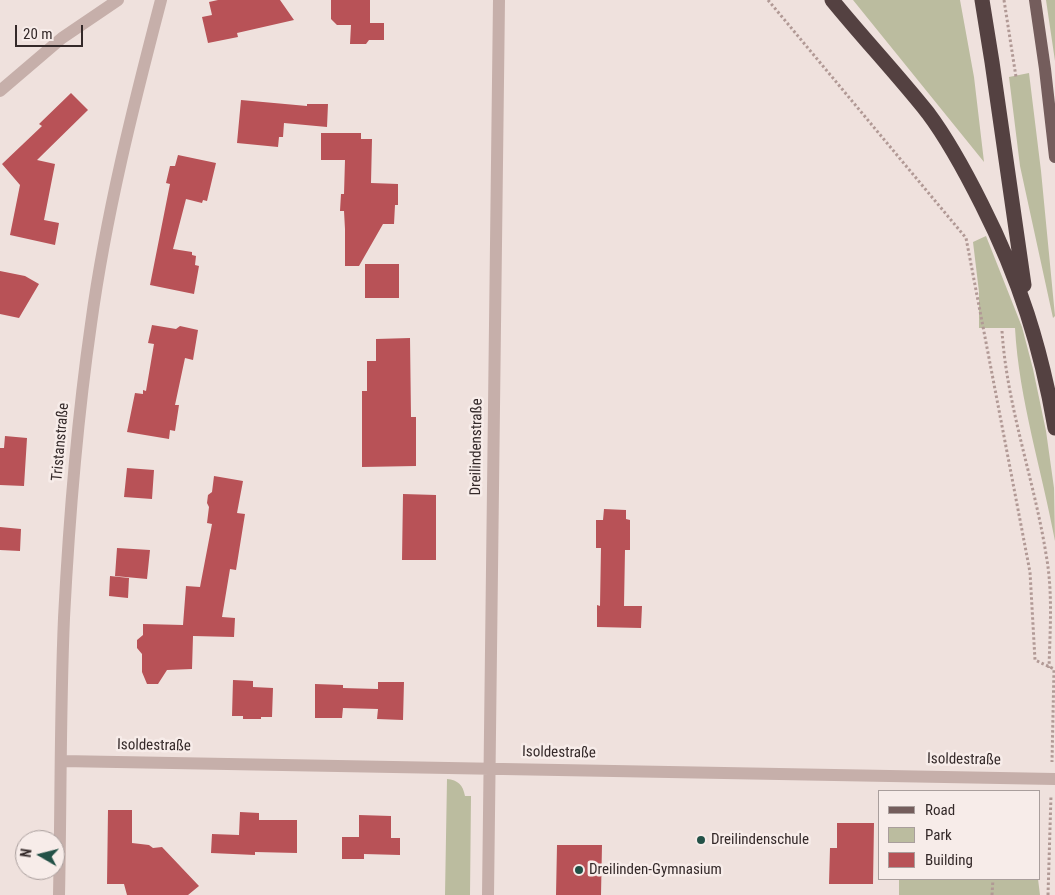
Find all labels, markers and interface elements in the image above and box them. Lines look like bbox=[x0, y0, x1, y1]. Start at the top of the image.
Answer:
scale bar bbox=[18, 15, 85, 47]
text: 20 m bbox=[23, 25, 53, 43]
street label: Dreilindenstraße bbox=[467, 398, 487, 496]
street label: Tristanstraße bbox=[49, 402, 73, 482]
street label: Isoldestraße bbox=[117, 736, 191, 756]
street label: Isoldestraße bbox=[522, 743, 596, 763]
street label: Isoldestraße bbox=[927, 750, 1001, 770]
legend bbox=[878, 790, 1040, 880]
text: Road bbox=[925, 801, 955, 819]
text: Park bbox=[925, 826, 952, 844]
north arrow bbox=[15, 830, 65, 880]
place label: Dreilindenschule bbox=[711, 831, 809, 849]
marker: Dreilindenschule bbox=[695, 834, 707, 846]
text: N bbox=[18, 848, 35, 858]
text: Building bbox=[925, 851, 973, 869]
place label: Dreilinden-Gymnasium bbox=[589, 861, 722, 879]
marker: Dreilinden-Gymnasium bbox=[573, 864, 585, 876]

